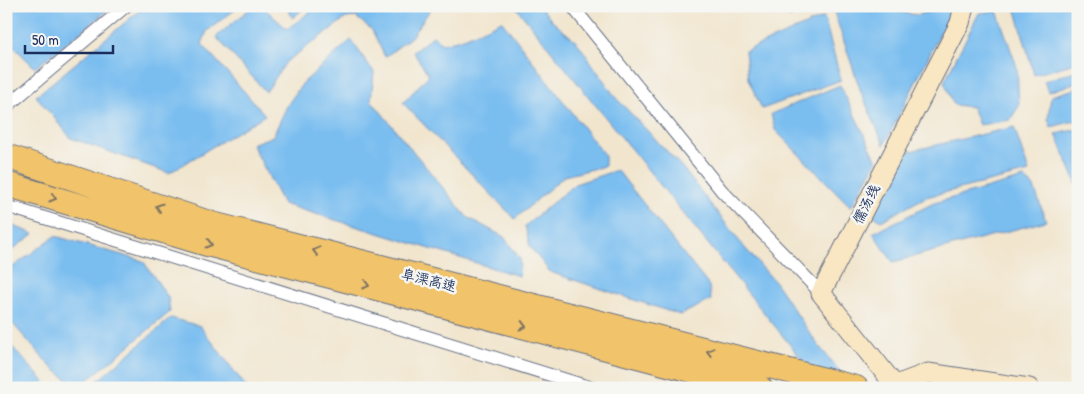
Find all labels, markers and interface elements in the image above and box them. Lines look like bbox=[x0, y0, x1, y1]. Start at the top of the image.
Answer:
scale bar bbox=[25, 22, 112, 54]
text: 50 m bbox=[32, 29, 59, 50]
street label: 儒汤线 bbox=[848, 181, 884, 227]
one-way arrow bbox=[48, 192, 57, 202]
one-way arrow bbox=[156, 203, 164, 213]
one-way arrow bbox=[204, 239, 212, 249]
one-way arrow bbox=[311, 246, 320, 257]
street label: 阜溧高速 bbox=[400, 264, 459, 296]
one-way arrow bbox=[361, 280, 369, 290]
one-way arrow bbox=[519, 320, 528, 331]
one-way arrow bbox=[706, 347, 715, 358]

